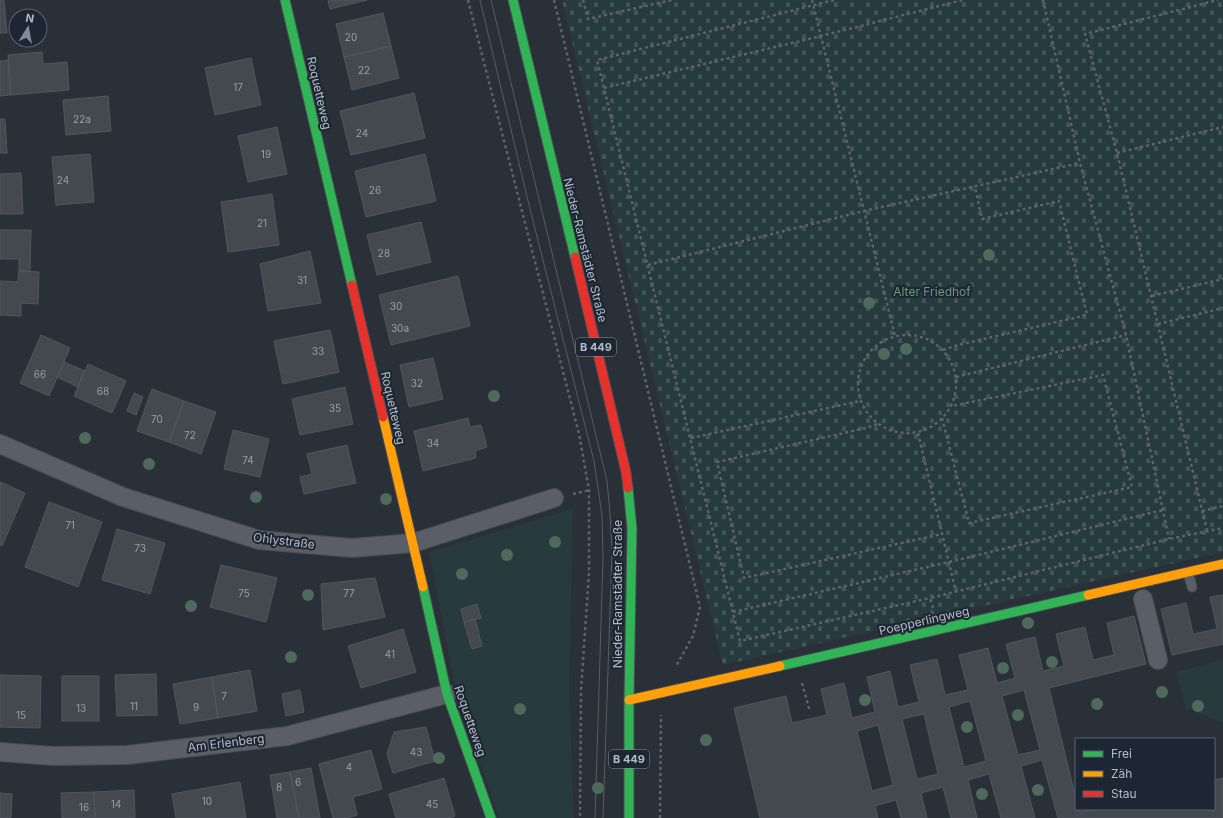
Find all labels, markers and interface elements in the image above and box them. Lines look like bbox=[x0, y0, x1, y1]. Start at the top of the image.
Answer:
north arrow bbox=[8, 8, 48, 48]
text: N bbox=[24, 11, 35, 26]
house number: 20 bbox=[345, 31, 357, 43]
street label: Roquetteweg bbox=[304, 55, 335, 131]
house number: 22 bbox=[358, 64, 370, 76]
house number: 17 bbox=[233, 81, 243, 93]
house number: 22a bbox=[73, 113, 91, 125]
house number: 24 bbox=[356, 127, 368, 139]
house number: 19 bbox=[261, 148, 271, 160]
house number: 24 bbox=[57, 174, 69, 186]
street label: Nieder-Ramstädter Straße bbox=[560, 176, 611, 324]
house number: 26 bbox=[369, 184, 381, 196]
house number: 21 bbox=[257, 217, 267, 229]
house number: 28 bbox=[378, 247, 390, 259]
house number: 31 bbox=[297, 274, 307, 286]
park label: Alter Friedhof bbox=[893, 284, 971, 299]
house number: 30 bbox=[390, 300, 402, 312]
house number: 30a bbox=[391, 322, 409, 334]
road number: B 449 bbox=[576, 338, 616, 356]
house number: 33 bbox=[312, 345, 324, 357]
house number: 66 bbox=[34, 368, 46, 380]
street label: Roquetteweg bbox=[378, 370, 409, 446]
house number: 32 bbox=[411, 377, 423, 389]
house number: 68 bbox=[97, 385, 109, 397]
house number: 35 bbox=[329, 402, 341, 414]
house number: 70 bbox=[151, 413, 163, 425]
house number: 72 bbox=[184, 429, 196, 441]
house number: 34 bbox=[427, 437, 439, 449]
house number: 74 bbox=[242, 454, 254, 466]
house number: 71 bbox=[65, 519, 75, 531]
street label: Nieder-Ramstädter Straße bbox=[610, 520, 625, 668]
street label: Ohlystraße bbox=[252, 529, 316, 552]
house number: 73 bbox=[134, 542, 146, 554]
house number: 75 bbox=[238, 587, 250, 599]
house number: 77 bbox=[343, 587, 355, 599]
street label: Poepperlingweg bbox=[877, 603, 971, 638]
house number: 41 bbox=[385, 648, 395, 660]
street label: Roquetteweg bbox=[451, 683, 490, 758]
house number: 7 bbox=[221, 690, 227, 702]
house number: 11 bbox=[130, 700, 138, 712]
house number: 9 bbox=[193, 701, 199, 713]
house number: 13 bbox=[76, 702, 86, 714]
house number: 15 bbox=[16, 709, 26, 721]
street label: Am Erlenberg bbox=[187, 730, 265, 755]
legend bbox=[1075, 738, 1215, 810]
house number: 43 bbox=[410, 746, 422, 758]
text: Frei bbox=[1111, 746, 1132, 761]
road number: B 449 bbox=[609, 750, 649, 768]
house number: 4 bbox=[346, 761, 352, 773]
text: Zäh bbox=[1111, 766, 1132, 781]
house number: 6 bbox=[295, 776, 301, 788]
house number: 8 bbox=[276, 781, 282, 793]
text: Stau bbox=[1111, 786, 1137, 801]
house number: 10 bbox=[202, 795, 212, 807]
house number: 14 bbox=[111, 798, 121, 810]
house number: 45 bbox=[426, 798, 438, 810]
house number: 16 bbox=[79, 801, 89, 813]

